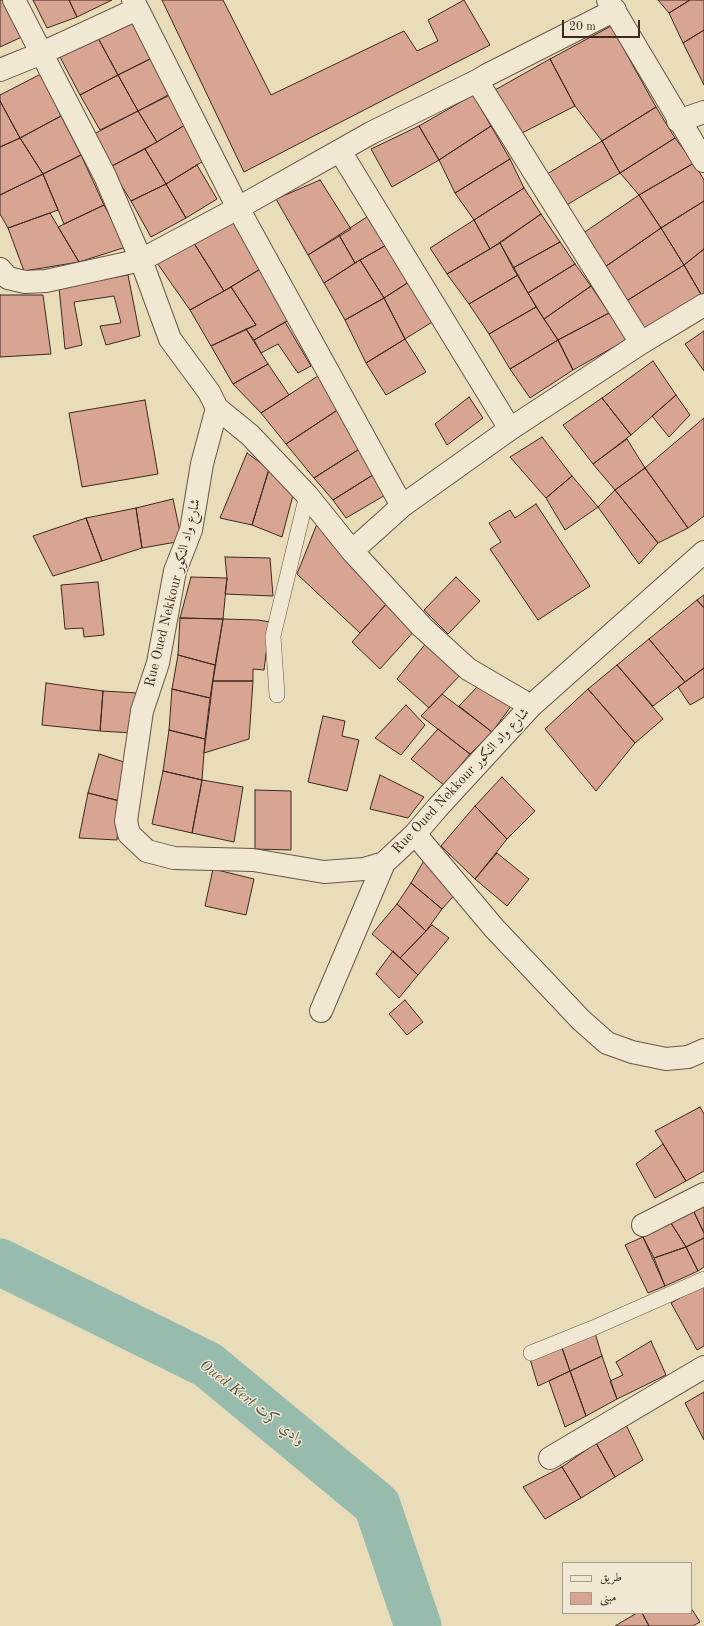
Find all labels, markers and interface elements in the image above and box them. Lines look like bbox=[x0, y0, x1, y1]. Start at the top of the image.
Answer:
scale bar bbox=[564, 12, 642, 38]
text: 20 m bbox=[569, 21, 596, 33]
street label: Rue Oued Nekkour شارع واد النکور bbox=[141, 497, 205, 689]
street label: Rue Oued Nekkour شارع واد النکور bbox=[389, 705, 533, 857]
water label: Oued Kert وادي كرت bbox=[196, 1356, 308, 1450]
legend bbox=[562, 1562, 692, 1614]
text: طريق bbox=[600, 1572, 622, 1584]
text: مبنى bbox=[600, 1592, 616, 1604]

